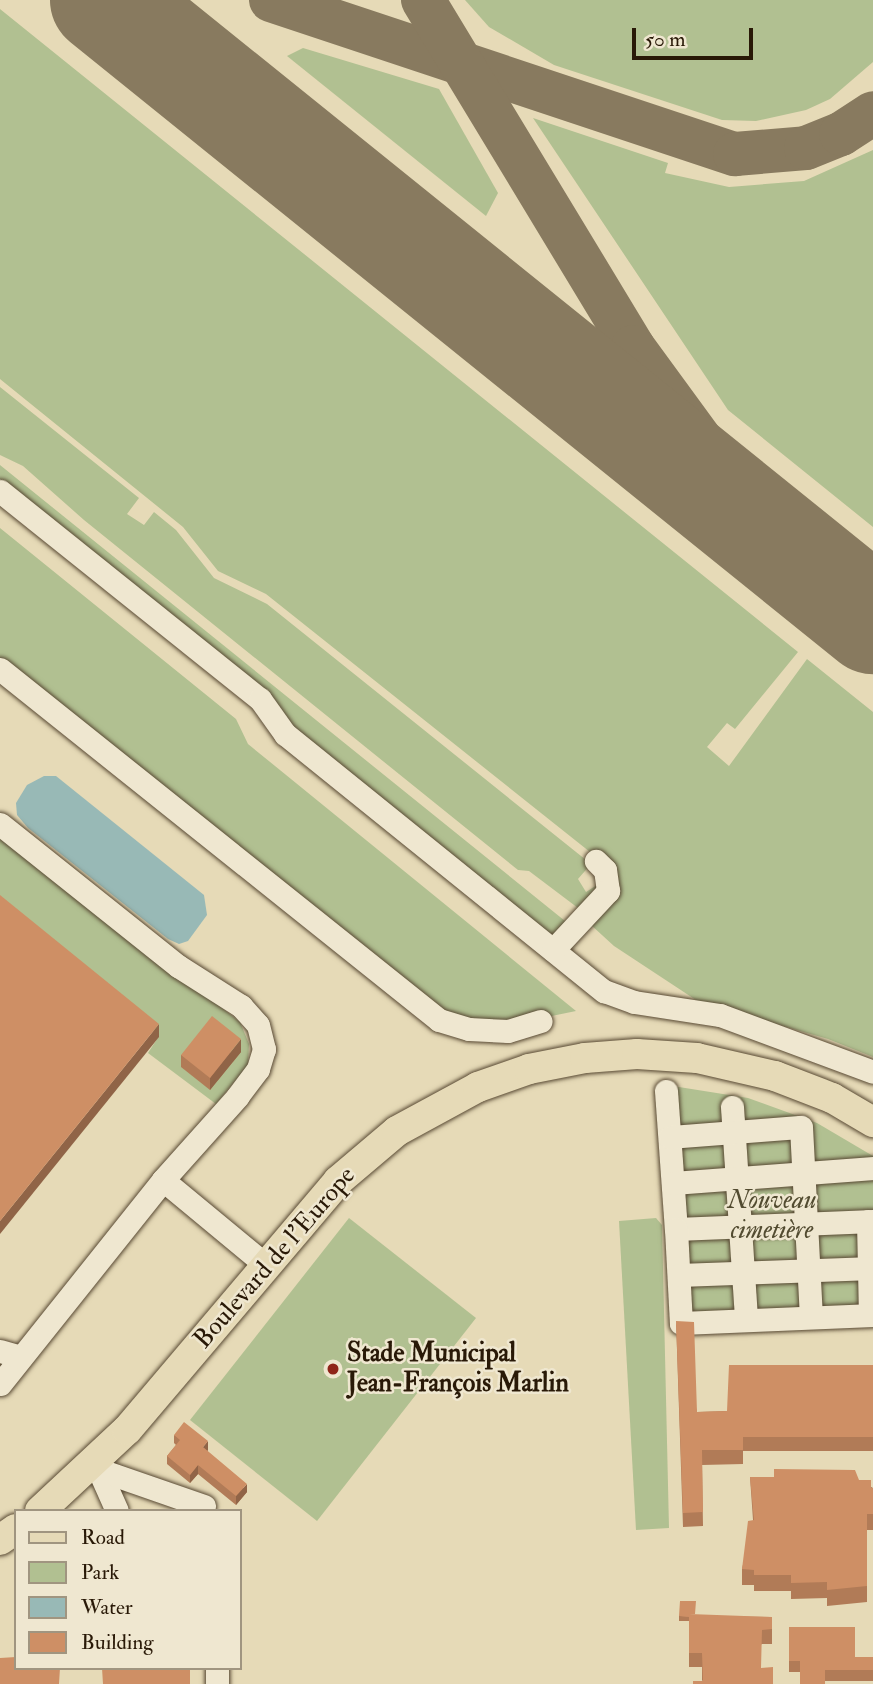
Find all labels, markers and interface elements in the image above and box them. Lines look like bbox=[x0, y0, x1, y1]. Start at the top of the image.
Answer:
scale bar bbox=[635, 14, 756, 58]
text: 50 m bbox=[645, 26, 686, 53]
street label: Boulevard de l'Europe bbox=[188, 1161, 362, 1355]
park label: Nouveau cimetière bbox=[728, 1185, 816, 1246]
place label: Stade Municipal Jean-François Marlin bbox=[347, 1338, 569, 1400]
marker: Stade Municipal Jean-François Marlin bbox=[325, 1361, 341, 1377]
legend bbox=[14, 1509, 242, 1670]
text: Road bbox=[81, 1524, 125, 1551]
text: Park bbox=[81, 1559, 119, 1586]
text: Water bbox=[81, 1594, 133, 1621]
text: Building bbox=[81, 1629, 154, 1656]

